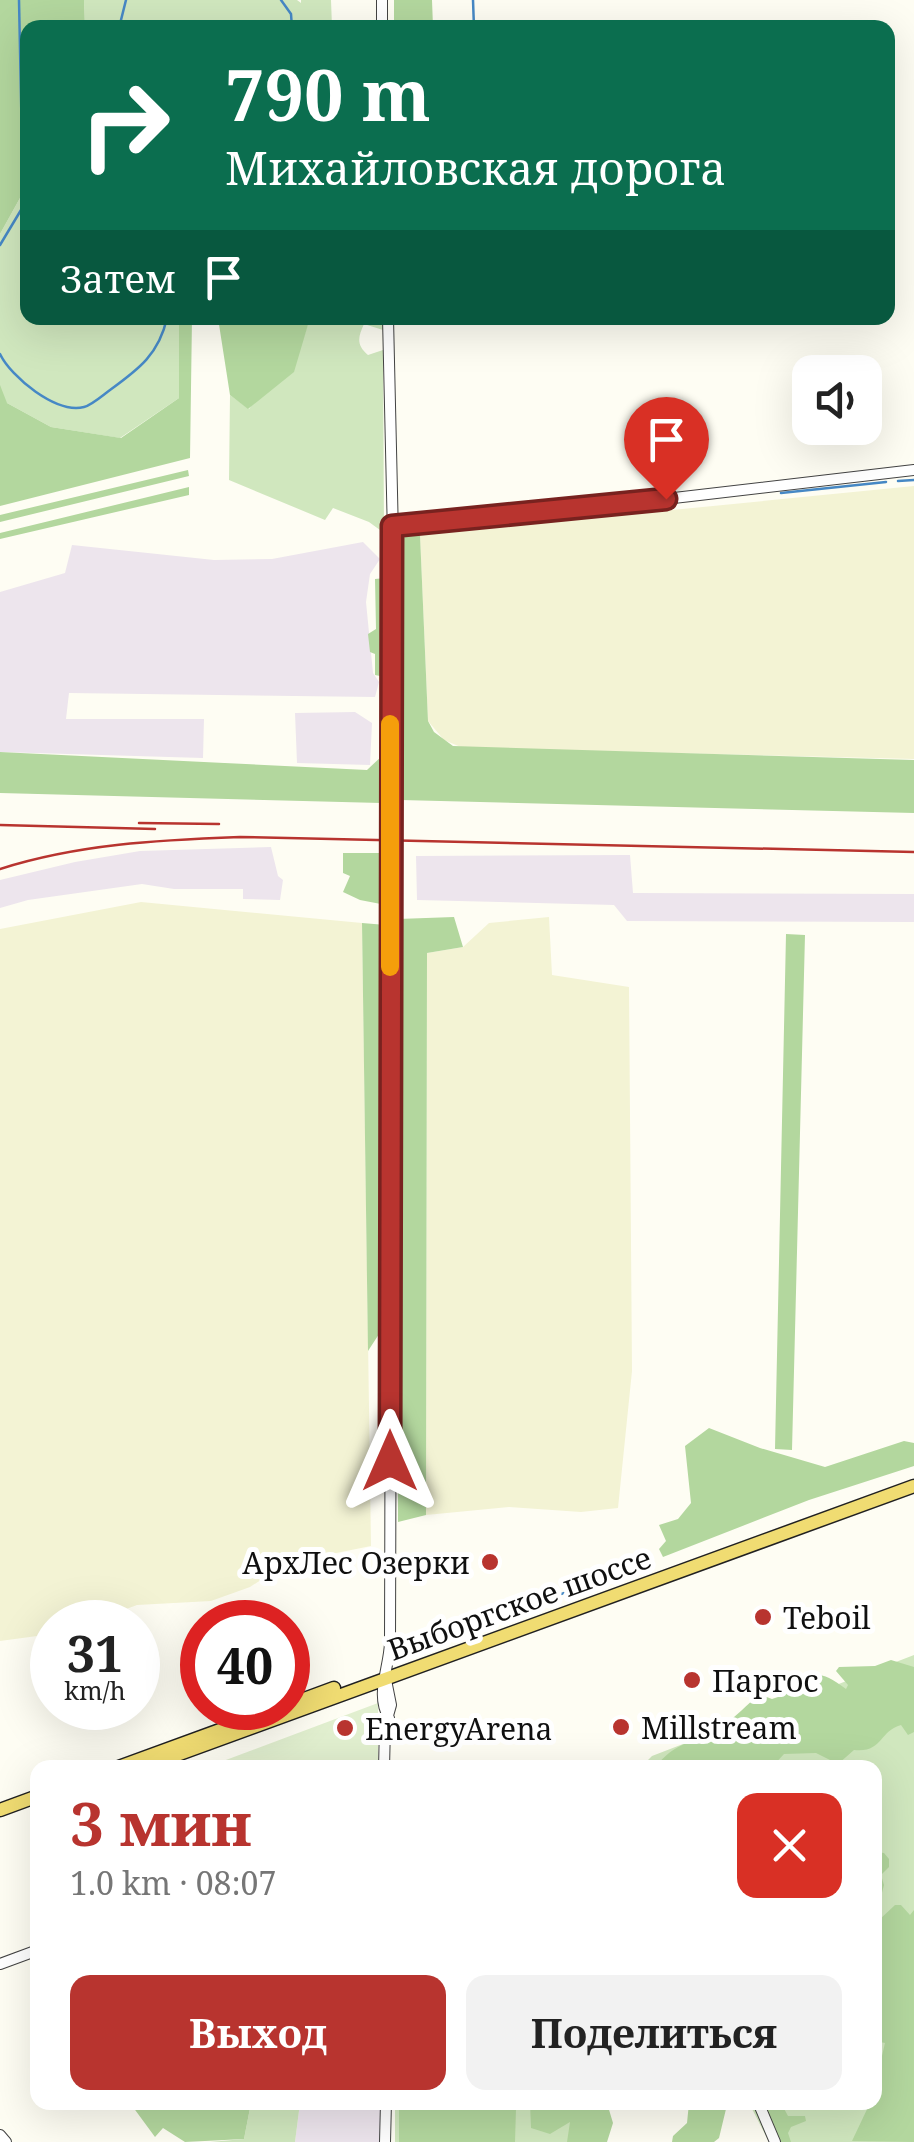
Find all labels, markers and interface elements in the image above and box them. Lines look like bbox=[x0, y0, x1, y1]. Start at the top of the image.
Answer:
text: 790 m bbox=[225, 46, 431, 142]
icon: right bbox=[60, 60, 190, 190]
text: Михайловская дорога bbox=[225, 137, 726, 198]
icon: arrive bbox=[196, 250, 251, 305]
text: Затем bbox=[60, 252, 176, 304]
map controls bbox=[792, 355, 882, 445]
button: sound bbox=[792, 355, 882, 445]
pin bbox=[624, 397, 709, 500]
icon: arrive bbox=[639, 412, 694, 467]
position arrow bbox=[338, 1409, 442, 1513]
street label: Выборгское шоссе bbox=[382, 1536, 656, 1670]
place label: АрхЛес Озерки bbox=[242, 1542, 470, 1583]
marker: АрхЛес Озерки bbox=[479, 1551, 501, 1573]
place label: Teboil bbox=[783, 1597, 871, 1638]
speed limit sign: 40 bbox=[180, 1600, 310, 1730]
marker: Teboil bbox=[752, 1606, 774, 1628]
text: 31 bbox=[67, 1619, 123, 1687]
place label: Паргос bbox=[712, 1660, 818, 1701]
marker: Паргос bbox=[681, 1669, 703, 1691]
text: km/h bbox=[64, 1673, 126, 1707]
place label: Millstream bbox=[641, 1707, 797, 1748]
place label: EnergyArena bbox=[365, 1708, 552, 1749]
marker: Millstream bbox=[610, 1716, 632, 1738]
marker: EnergyArena bbox=[334, 1717, 356, 1739]
text: 3 мин bbox=[70, 1782, 252, 1864]
button: close bbox=[737, 1793, 842, 1898]
text: 1.0 km · 08:07 bbox=[70, 1861, 276, 1904]
button: Выход bbox=[70, 1975, 446, 2090]
button: Поделиться bbox=[466, 1975, 842, 2090]

